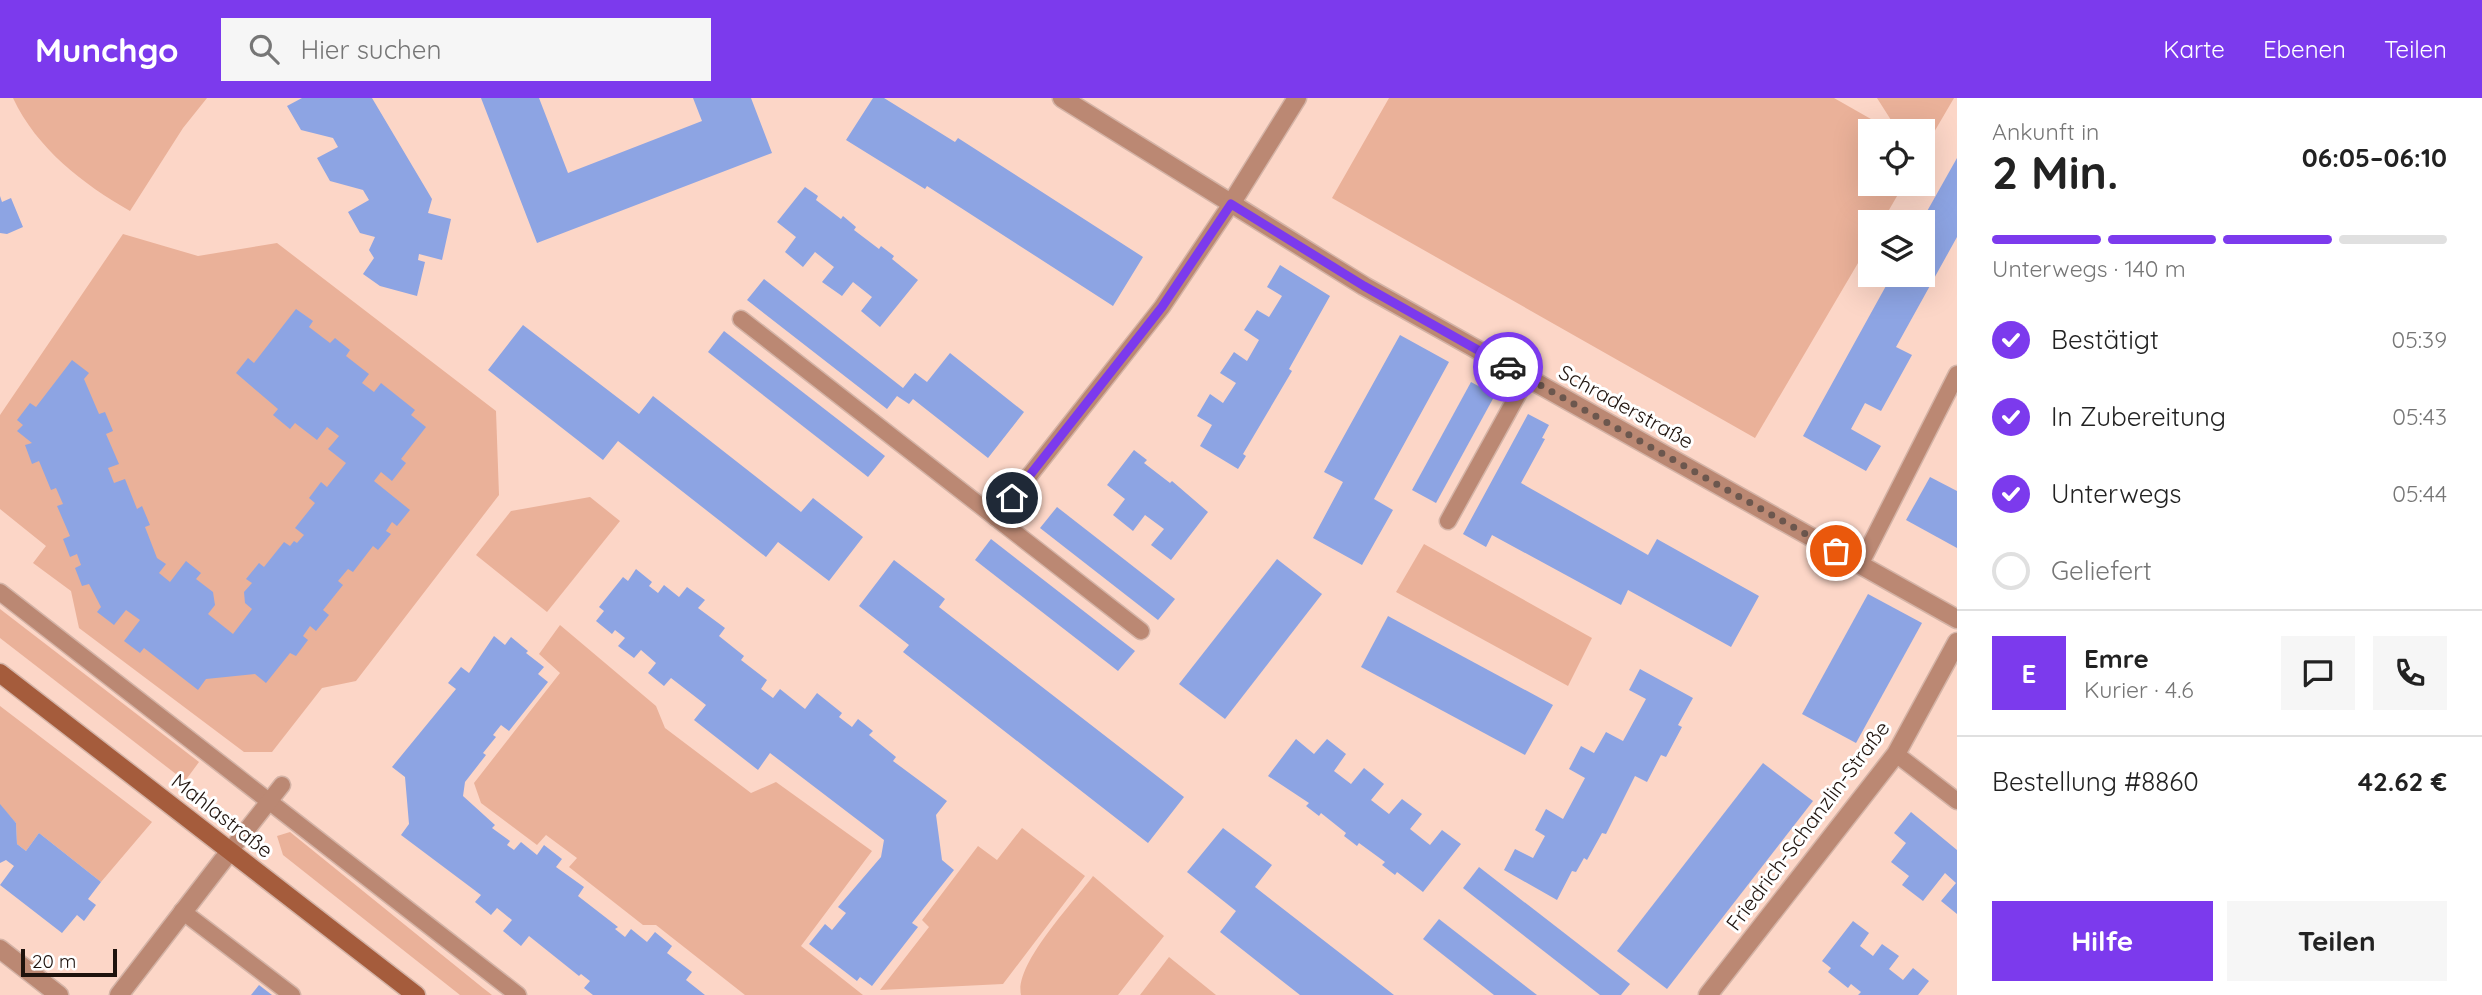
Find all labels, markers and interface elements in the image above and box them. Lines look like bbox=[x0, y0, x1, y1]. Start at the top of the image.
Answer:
search box bbox=[221, 18, 711, 81]
text: Munchgo bbox=[35, 29, 179, 70]
icon: search bbox=[245, 30, 283, 68]
text: Hier suchen bbox=[301, 33, 442, 66]
text: Karte bbox=[2163, 34, 2225, 64]
text: Ebenen bbox=[2263, 34, 2346, 64]
text: Teilen bbox=[2384, 34, 2447, 64]
text: Ankunft in bbox=[1992, 117, 2099, 146]
map controls bbox=[1858, 119, 1935, 287]
button: locate bbox=[1858, 119, 1935, 196]
text: 06:05–06:10 bbox=[2302, 141, 2447, 174]
text: 2 Min. bbox=[1992, 143, 2118, 201]
button: layers bbox=[1858, 210, 1935, 287]
text: Unterwegs · 140 m bbox=[1992, 254, 2186, 283]
icon: check bbox=[1992, 321, 2030, 359]
text: Bestätigt bbox=[2051, 323, 2159, 356]
text: 05:39 bbox=[2392, 325, 2447, 354]
courier bbox=[1473, 332, 1543, 402]
icon: car bbox=[1489, 348, 1527, 386]
street label: Schraderstraße bbox=[1555, 358, 1698, 454]
icon: check bbox=[1992, 398, 2030, 436]
text: In Zubereitung bbox=[2051, 400, 2226, 433]
text: 05:43 bbox=[2392, 402, 2447, 431]
pin bbox=[982, 468, 1042, 528]
icon: check bbox=[1992, 475, 2030, 513]
text: Unterwegs bbox=[2051, 477, 2182, 510]
icon: home bbox=[993, 479, 1031, 517]
text: 05:44 bbox=[2392, 479, 2447, 508]
pin bbox=[1806, 521, 1866, 581]
icon: bag bbox=[1817, 532, 1855, 570]
text: Geliefert bbox=[2051, 554, 2152, 587]
button: chat bbox=[2281, 636, 2355, 710]
button: phone bbox=[2373, 636, 2447, 710]
text: Emre bbox=[2084, 642, 2149, 675]
text: E bbox=[2022, 657, 2036, 690]
text: Kurier · 4.6 bbox=[2084, 675, 2194, 704]
street label: Friedrich-Schanzlin-Straße bbox=[1720, 715, 1895, 935]
text: Bestellung #8860 bbox=[1992, 765, 2199, 798]
text: 42.62 € bbox=[2358, 765, 2447, 798]
street label: Mahlastraße bbox=[167, 768, 279, 863]
button: Hilfe bbox=[1992, 901, 2213, 981]
button: Teilen bbox=[2227, 901, 2447, 981]
scale bar bbox=[21, 946, 117, 978]
text: 20 m bbox=[32, 949, 76, 973]

